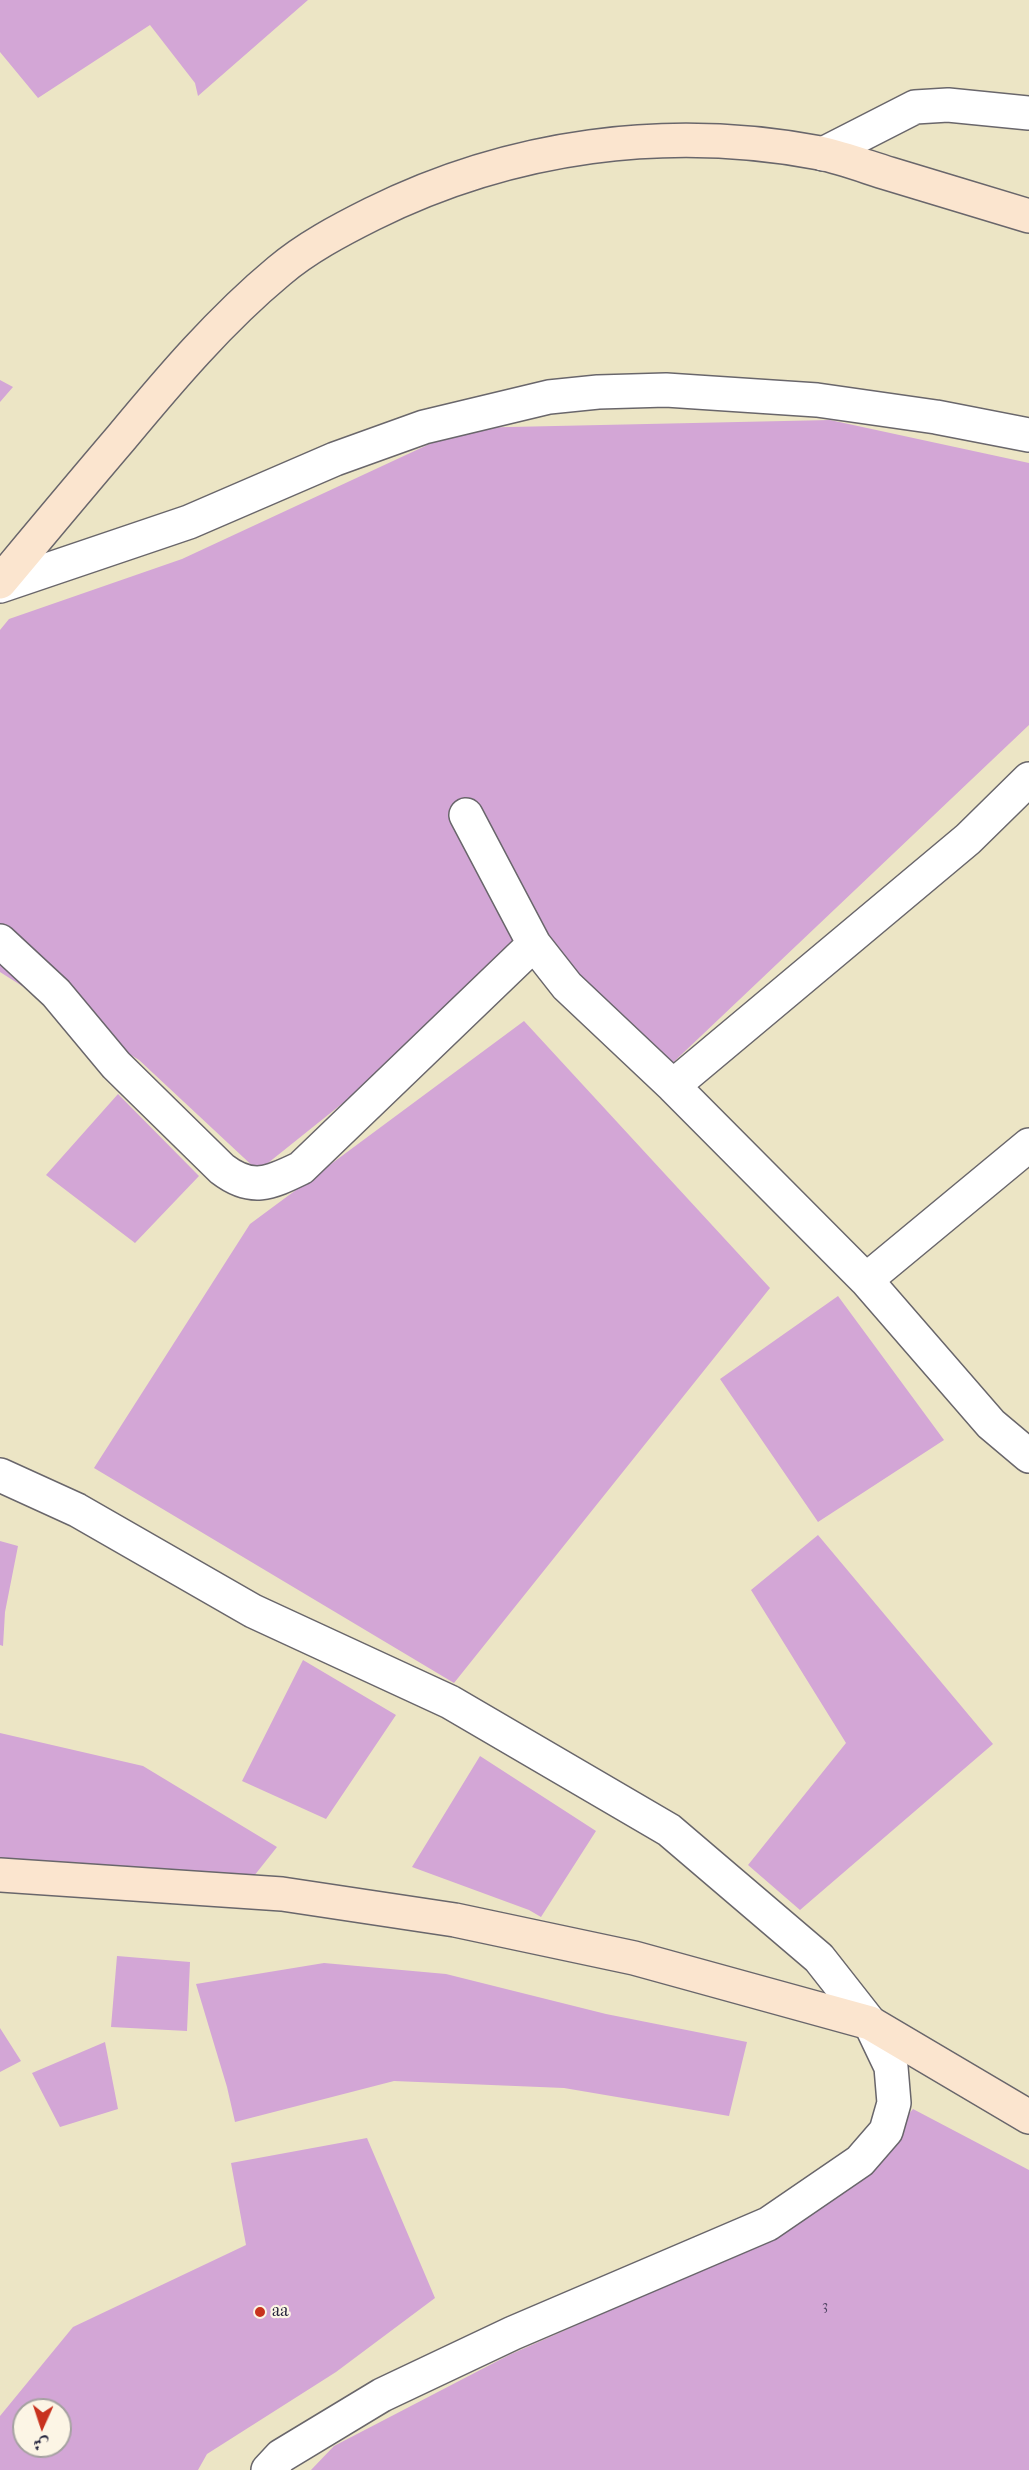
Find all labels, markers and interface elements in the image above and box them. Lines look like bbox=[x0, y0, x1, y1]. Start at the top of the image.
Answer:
house number: 3 bbox=[822, 2297, 828, 2315]
place label: aa bbox=[272, 2301, 289, 2323]
marker: aa bbox=[253, 2305, 267, 2319]
north arrow bbox=[12, 2398, 72, 2458]
text: ش bbox=[33, 2435, 50, 2454]

